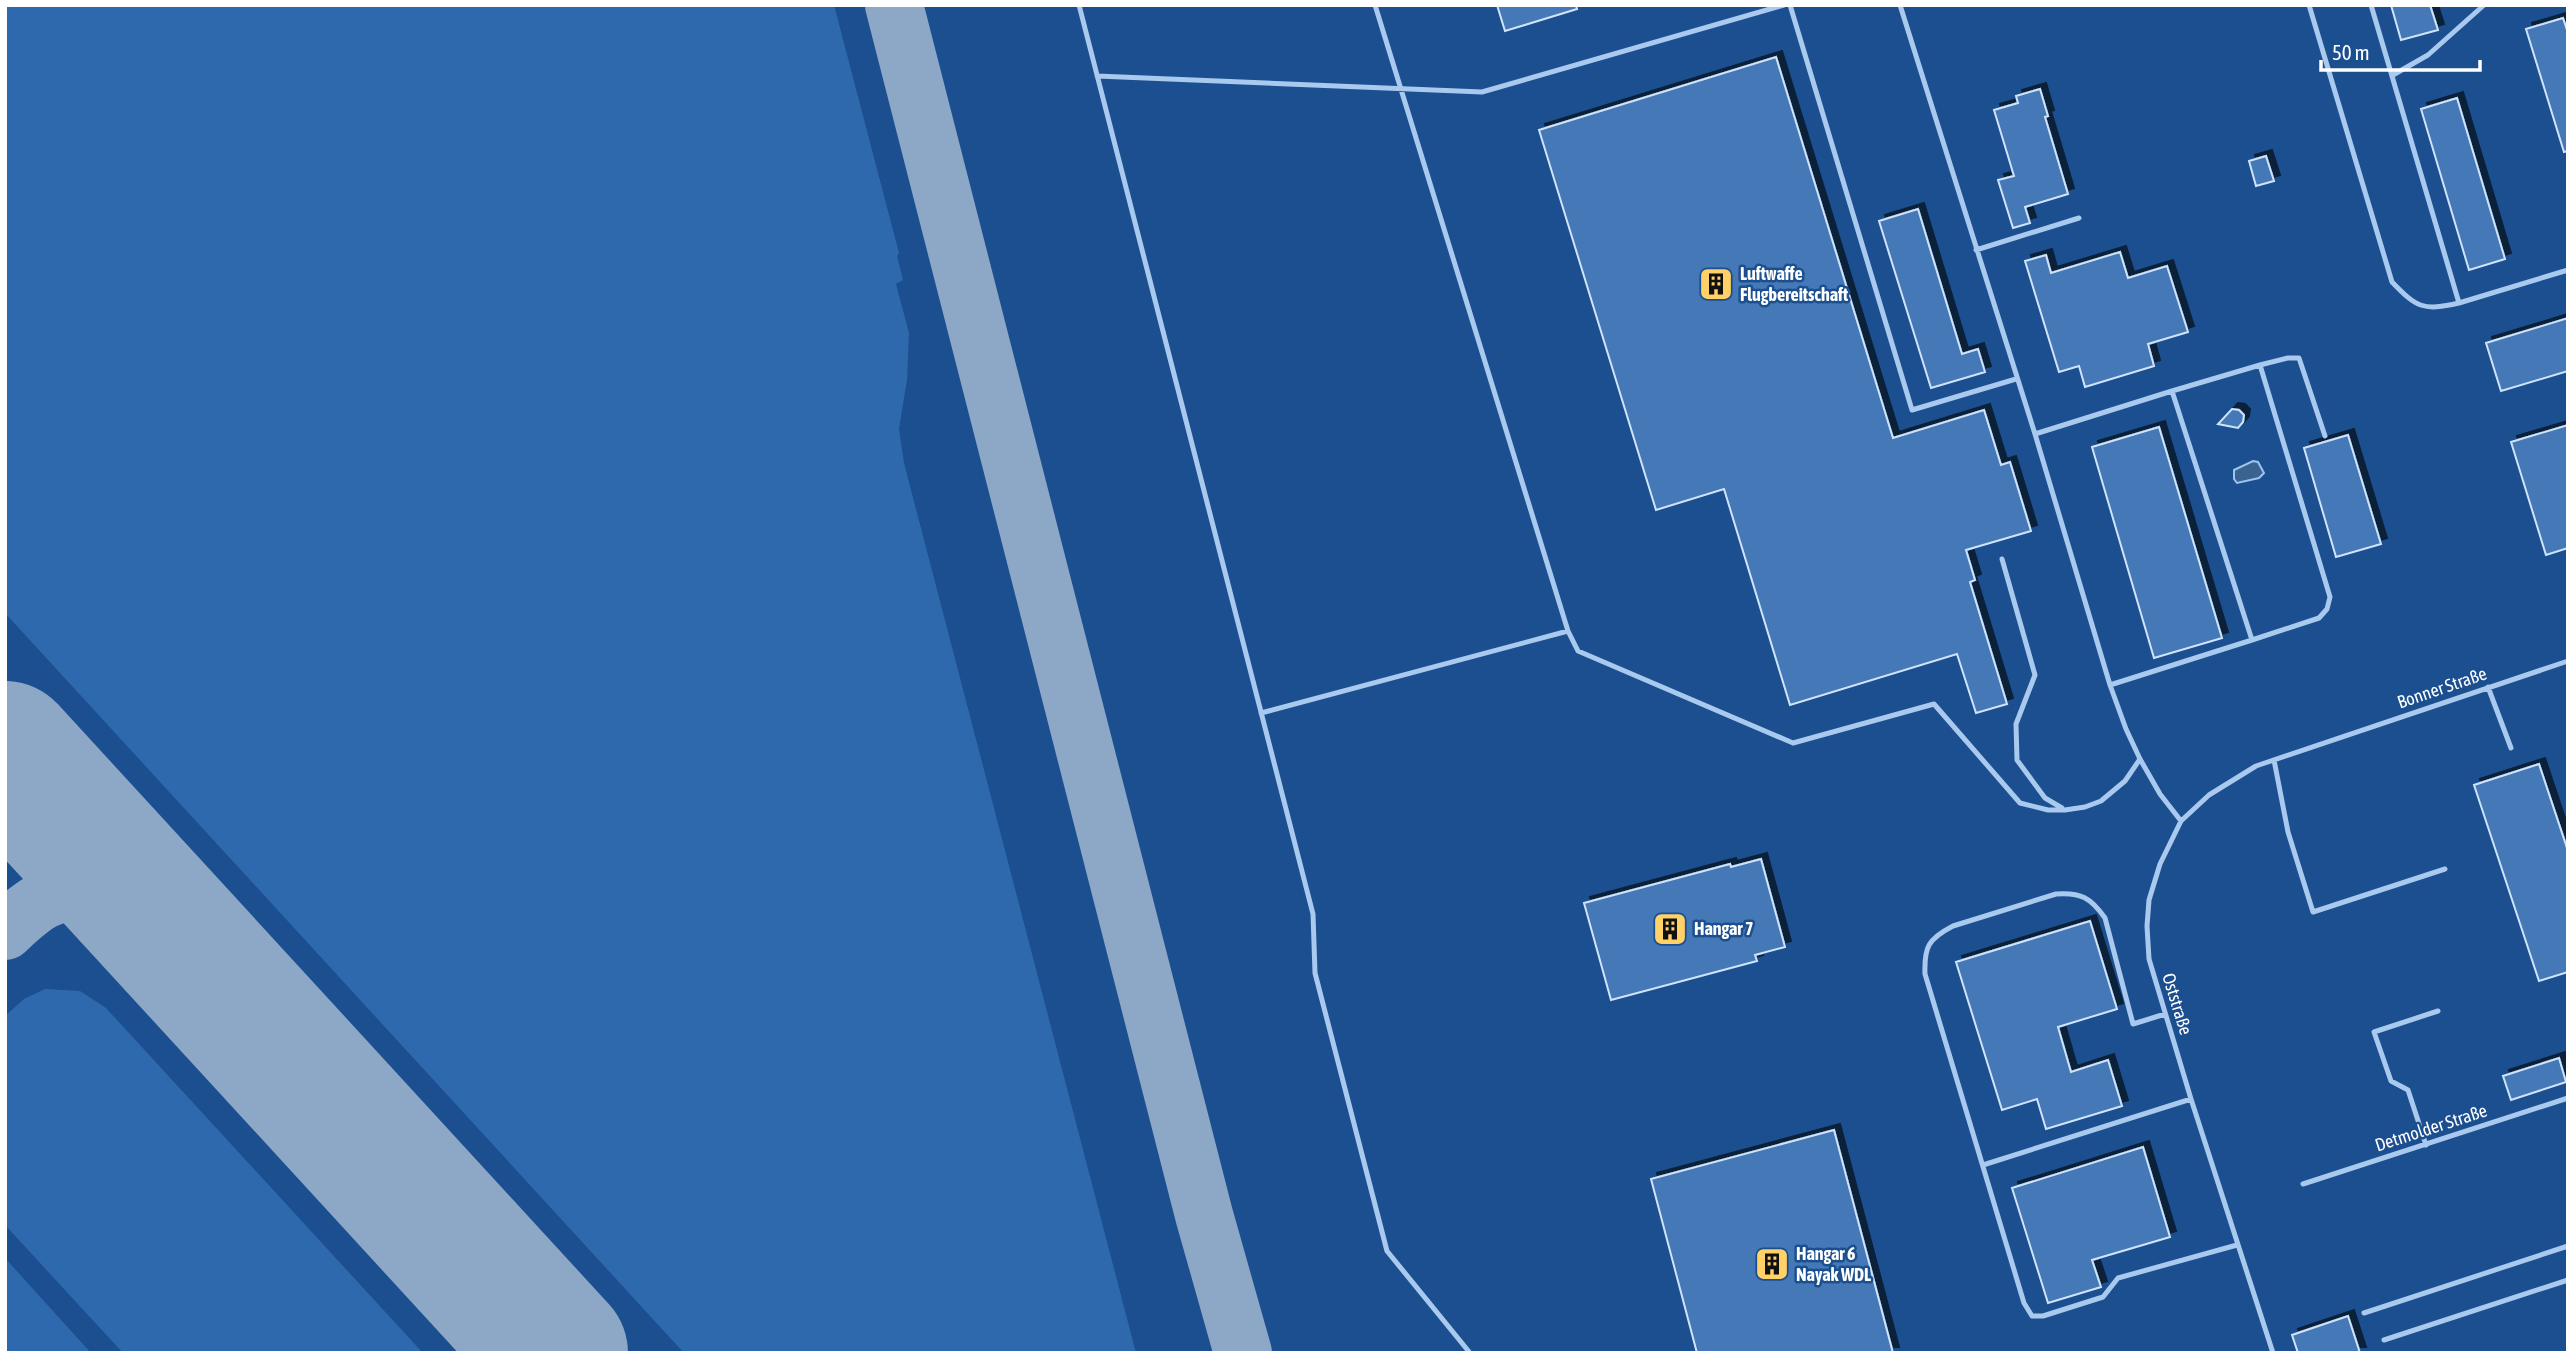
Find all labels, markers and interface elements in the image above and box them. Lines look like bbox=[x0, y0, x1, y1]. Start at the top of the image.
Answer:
scale bar bbox=[2321, 28, 2480, 72]
text: 50 m bbox=[2332, 40, 2370, 64]
place label: Luftwaffe Flugbereitschaft bbox=[1740, 263, 1849, 305]
building icon: Luftwaffe Flugbereitschaft bbox=[1697, 265, 1735, 303]
street label: Bonner Straße bbox=[2394, 662, 2489, 713]
building icon: Hangar 7 bbox=[1651, 910, 1689, 948]
place label: Hangar 7 bbox=[1694, 918, 1754, 939]
street label: Oststraße bbox=[2158, 970, 2197, 1037]
street label: Detmolder Straße bbox=[2372, 1100, 2490, 1156]
place label: Hangar 6 Nayak WDL bbox=[1796, 1243, 1871, 1285]
building icon: Hangar 6 Nayak WDL bbox=[1753, 1245, 1791, 1283]

